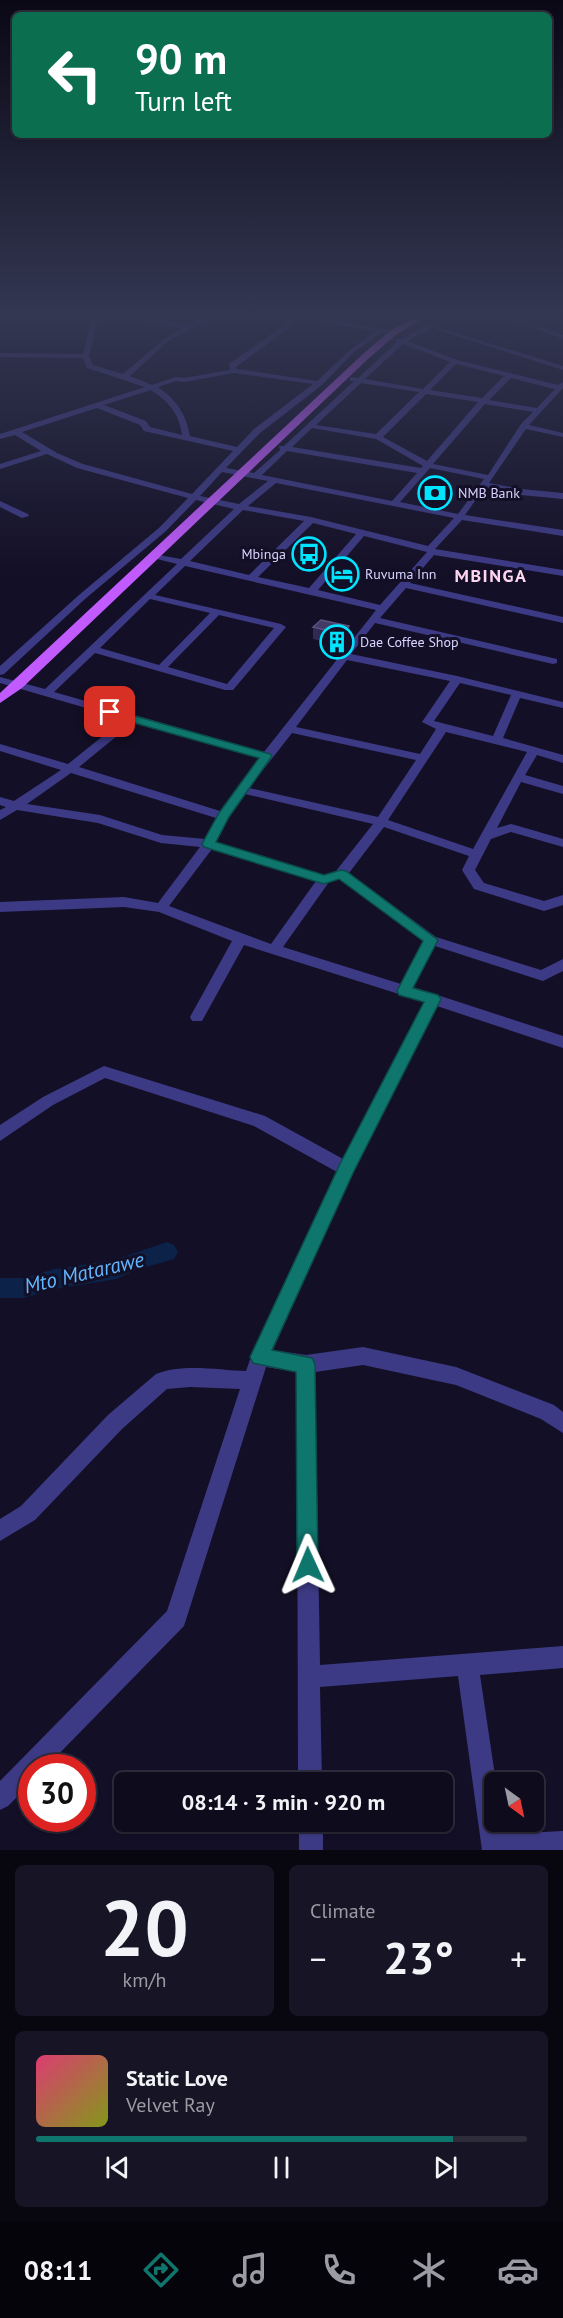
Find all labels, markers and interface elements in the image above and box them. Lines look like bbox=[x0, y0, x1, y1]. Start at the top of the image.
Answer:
text: 90 m bbox=[135, 31, 227, 86]
icon: left bbox=[36, 36, 114, 114]
text: Turn left bbox=[135, 84, 232, 118]
bank icon: NMB Bank bbox=[417, 475, 453, 511]
place label: NMB Bank bbox=[458, 484, 520, 502]
bus stop icon: Mbinga bbox=[291, 536, 327, 572]
place label: Mbinga bbox=[241, 545, 286, 563]
hotel icon: Ruvuma Inn bbox=[324, 556, 360, 592]
district label: MBINGA bbox=[455, 564, 527, 587]
place label: Ruvuma Inn bbox=[365, 565, 436, 583]
building icon: Dae Coffee Shop bbox=[319, 624, 355, 660]
place label: Dae Coffee Shop bbox=[360, 633, 459, 651]
pin bbox=[84, 686, 135, 737]
icon: arrive bbox=[93, 695, 126, 728]
water label: Mto Matarawe bbox=[21, 1246, 147, 1299]
position arrow bbox=[276, 1533, 340, 1597]
speed limit sign: 30 bbox=[18, 1754, 96, 1832]
north arrow bbox=[484, 1772, 544, 1832]
map controls bbox=[484, 1772, 544, 1832]
text: 08:14 · 3 min · 920 m bbox=[182, 1788, 385, 1816]
text: 20 bbox=[100, 1877, 189, 1978]
text: Climate bbox=[310, 1898, 376, 1924]
text: 23° bbox=[383, 1928, 454, 1986]
text: − bbox=[310, 1937, 327, 1980]
text: + bbox=[510, 1937, 527, 1980]
text: km/h bbox=[123, 1967, 166, 1993]
text: Static Love bbox=[126, 2064, 228, 2092]
text: Velvet Ray bbox=[126, 2092, 215, 2118]
icon: previous bbox=[101, 2151, 134, 2184]
icon: pause bbox=[265, 2151, 298, 2184]
icon: next bbox=[429, 2151, 462, 2184]
icon: directions bbox=[140, 2249, 182, 2291]
icon: music bbox=[229, 2249, 271, 2291]
icon: phone bbox=[318, 2249, 360, 2291]
icon: climate bbox=[408, 2249, 450, 2291]
icon: car bbox=[497, 2249, 539, 2291]
text: 08:11 bbox=[24, 2253, 92, 2287]

